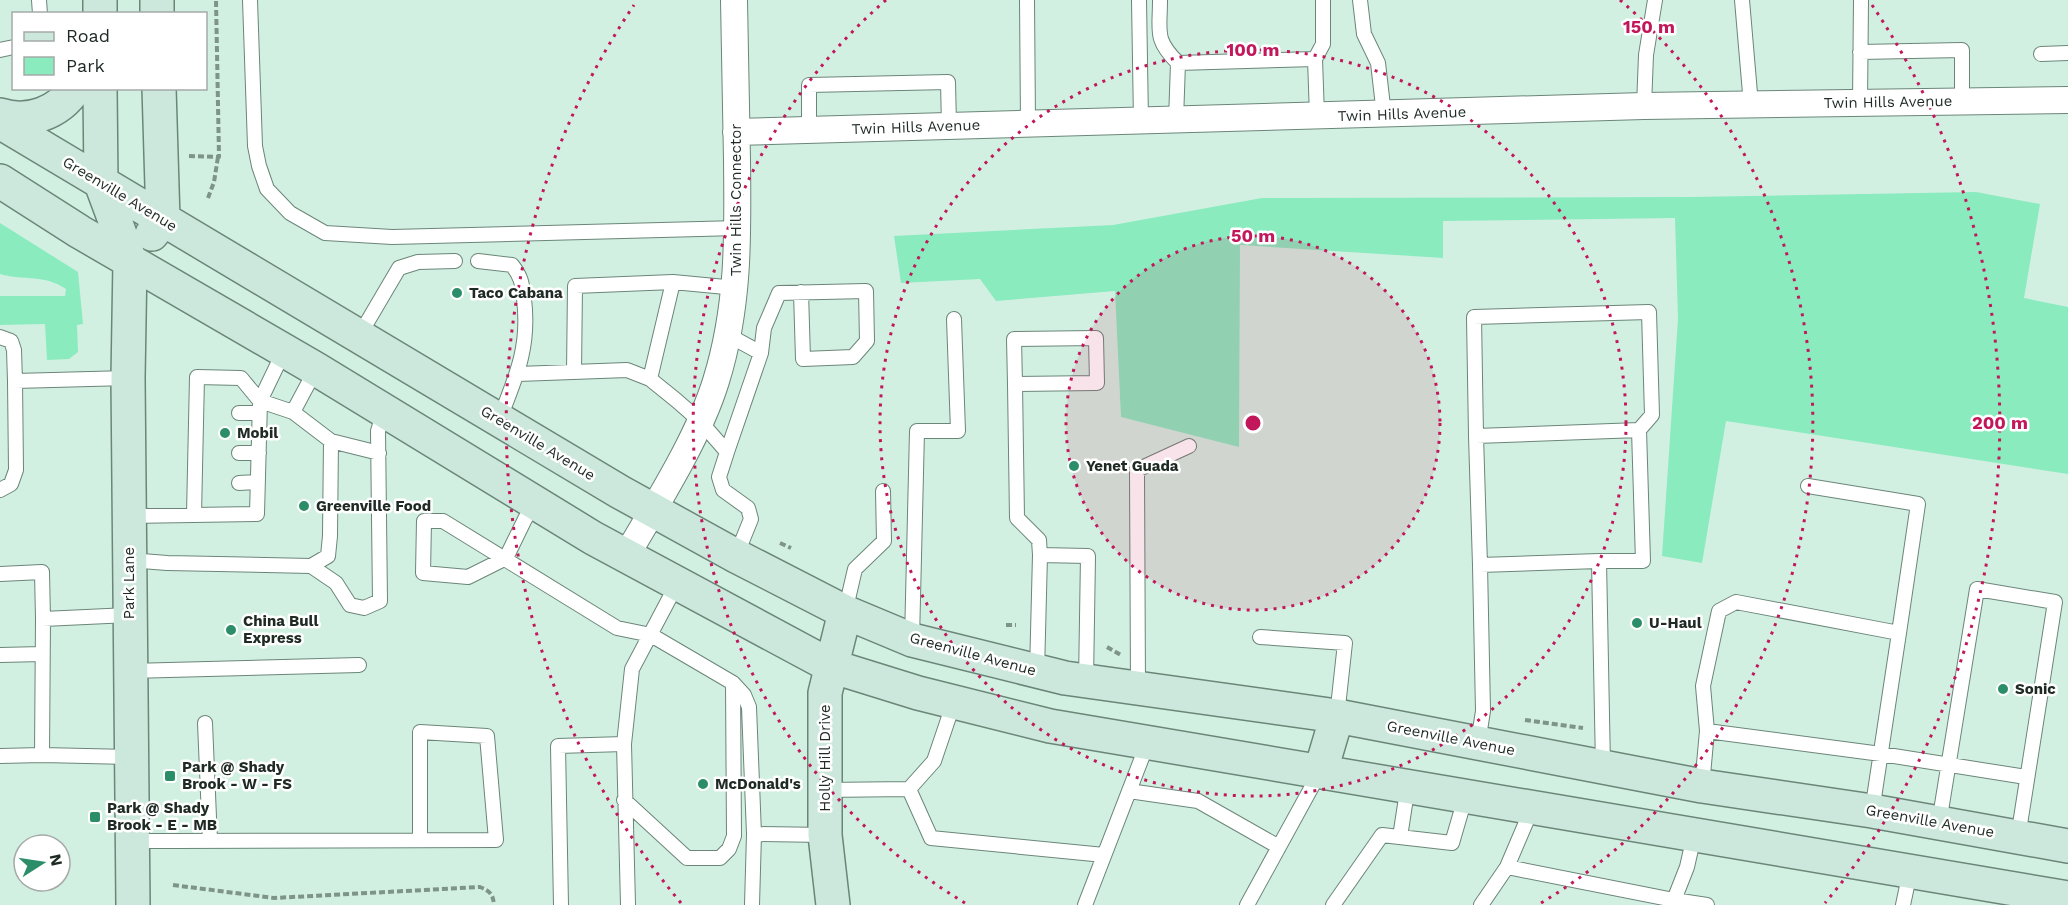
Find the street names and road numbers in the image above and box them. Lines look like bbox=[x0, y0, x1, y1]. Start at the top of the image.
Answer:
street label: Twin Hills Avenue bbox=[1824, 92, 1952, 112]
street label: Twin Hills Avenue bbox=[1337, 103, 1467, 125]
street label: Twin Hills Avenue bbox=[851, 116, 981, 138]
street label: Twin Hills Connector bbox=[727, 124, 745, 276]
street label: Greenville Avenue bbox=[60, 153, 180, 235]
street label: Greenville Avenue bbox=[478, 402, 598, 484]
street label: Park Lane bbox=[120, 547, 138, 619]
street label: Greenville Avenue bbox=[908, 628, 1038, 680]
street label: Holly Hill Drive bbox=[816, 704, 834, 812]
street label: Greenville Avenue bbox=[1385, 717, 1517, 759]
street label: Greenville Avenue bbox=[1864, 801, 1996, 841]

